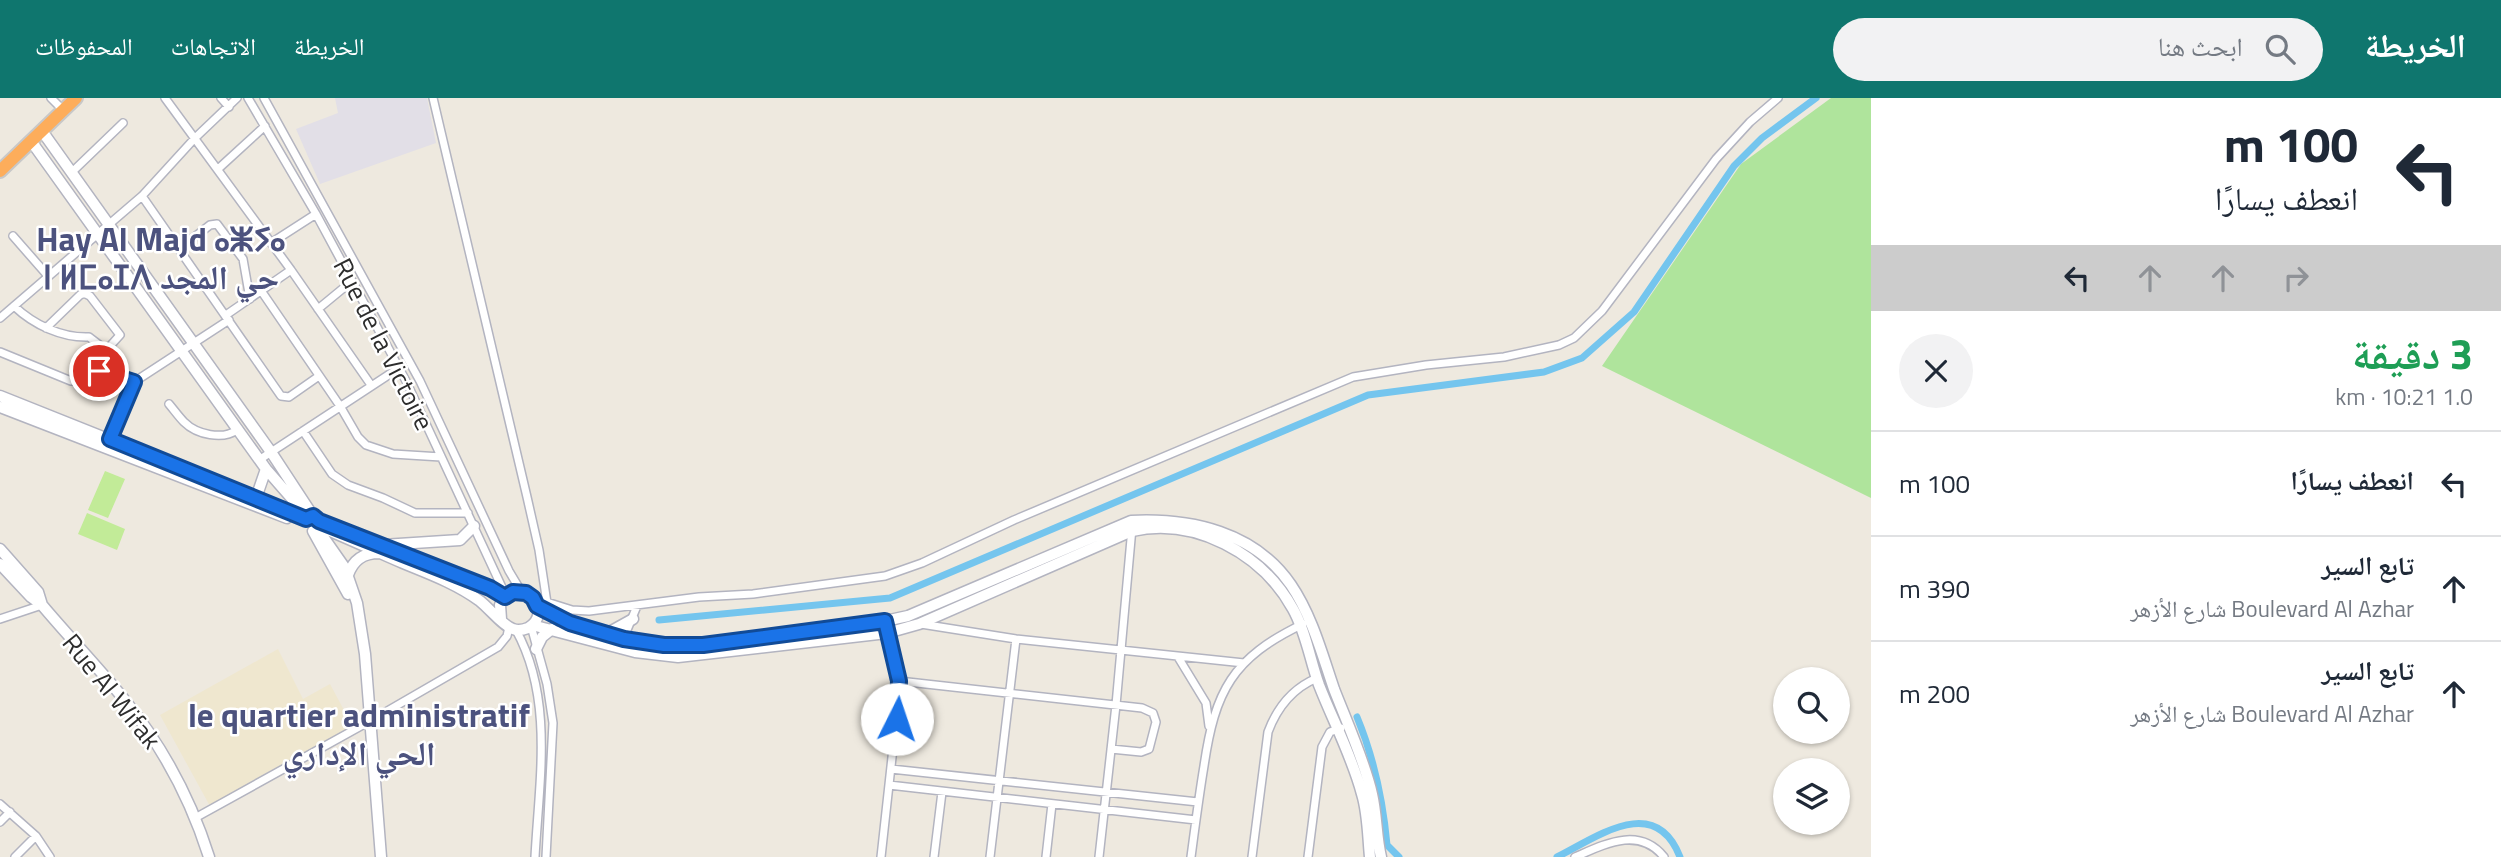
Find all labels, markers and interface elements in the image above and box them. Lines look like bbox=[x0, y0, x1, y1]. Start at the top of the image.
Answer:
search box bbox=[1833, 18, 2323, 81]
text: الخريطة bbox=[2365, 20, 2466, 70]
text: ابحث هنا bbox=[2158, 27, 2243, 66]
text: المحفوظات bbox=[35, 28, 133, 64]
text: الاتجاهات bbox=[171, 28, 256, 64]
text: الخريطة bbox=[294, 28, 365, 64]
icon: search bbox=[2261, 30, 2299, 68]
text: 100 m bbox=[2224, 106, 2358, 181]
icon: left bbox=[2382, 126, 2473, 217]
text: انعطف يسارًا bbox=[2215, 174, 2358, 222]
district label: Hay Al Majd ⴰⵥⵢⴰ ⵏ ⵍⵎⴰⵊⴷ حي المجد bbox=[36, 214, 286, 303]
street label: Rue de la Victoire bbox=[324, 251, 444, 437]
icon: left bbox=[2058, 259, 2096, 297]
icon: ahead bbox=[2131, 259, 2169, 297]
icon: ahead bbox=[2204, 259, 2242, 297]
icon: right bbox=[2277, 259, 2315, 297]
text: 3 دقيقة bbox=[2352, 321, 2473, 385]
button: close bbox=[1899, 334, 1973, 408]
pin bbox=[69, 341, 129, 401]
icon: arrive bbox=[80, 352, 118, 390]
text: 1.0 km · 10:21 bbox=[2335, 379, 2473, 414]
text: انعطف يسارًا bbox=[2290, 461, 2414, 500]
text: 100 m bbox=[1899, 464, 1970, 503]
icon: left bbox=[2435, 465, 2473, 503]
text: تابع السير bbox=[2322, 546, 2414, 585]
text: 390 m bbox=[1899, 569, 1970, 608]
icon: ahead bbox=[2435, 570, 2473, 608]
text: Boulevard Al Azhar شارع الأزهر bbox=[2130, 591, 2414, 626]
street label: Rue Al Wifak bbox=[53, 625, 171, 757]
text: تابع السير bbox=[2322, 651, 2414, 690]
map controls bbox=[1773, 667, 1850, 835]
button: search bbox=[1773, 667, 1850, 744]
text: 200 m bbox=[1899, 674, 1970, 713]
icon: ahead bbox=[2435, 675, 2473, 713]
position arrow bbox=[860, 682, 934, 756]
district label: le quartier administratif الحي الإداري bbox=[188, 690, 530, 779]
text: Boulevard Al Azhar شارع الأزهر bbox=[2130, 696, 2414, 731]
button: layers bbox=[1773, 758, 1850, 835]

